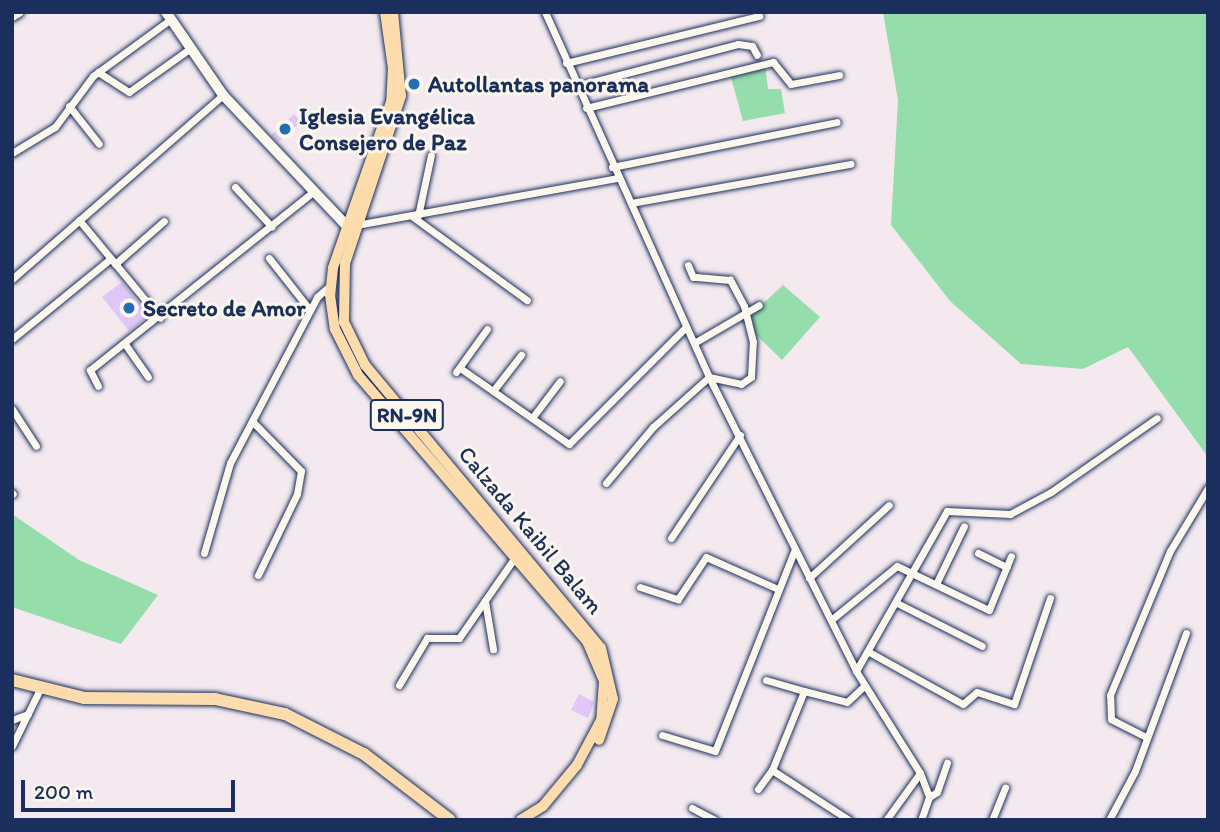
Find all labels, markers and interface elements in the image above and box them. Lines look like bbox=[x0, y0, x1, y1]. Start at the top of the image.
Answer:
place label: Autollantas panorama bbox=[428, 70, 650, 98]
marker: Autollantas panorama bbox=[406, 76, 422, 92]
place label: Iglesia Evangélica Consejero de Paz bbox=[299, 102, 475, 156]
marker: Iglesia Evangélica Consejero de Paz bbox=[277, 121, 293, 137]
place label: Secreto de Amor bbox=[143, 294, 306, 322]
marker: Secreto de Amor bbox=[121, 300, 137, 316]
road number: RN-9N bbox=[368, 398, 446, 432]
street label: Calzada Kaibil Balam bbox=[453, 441, 609, 619]
scale bar bbox=[24, 766, 238, 810]
text: 200 m bbox=[34, 779, 93, 804]

